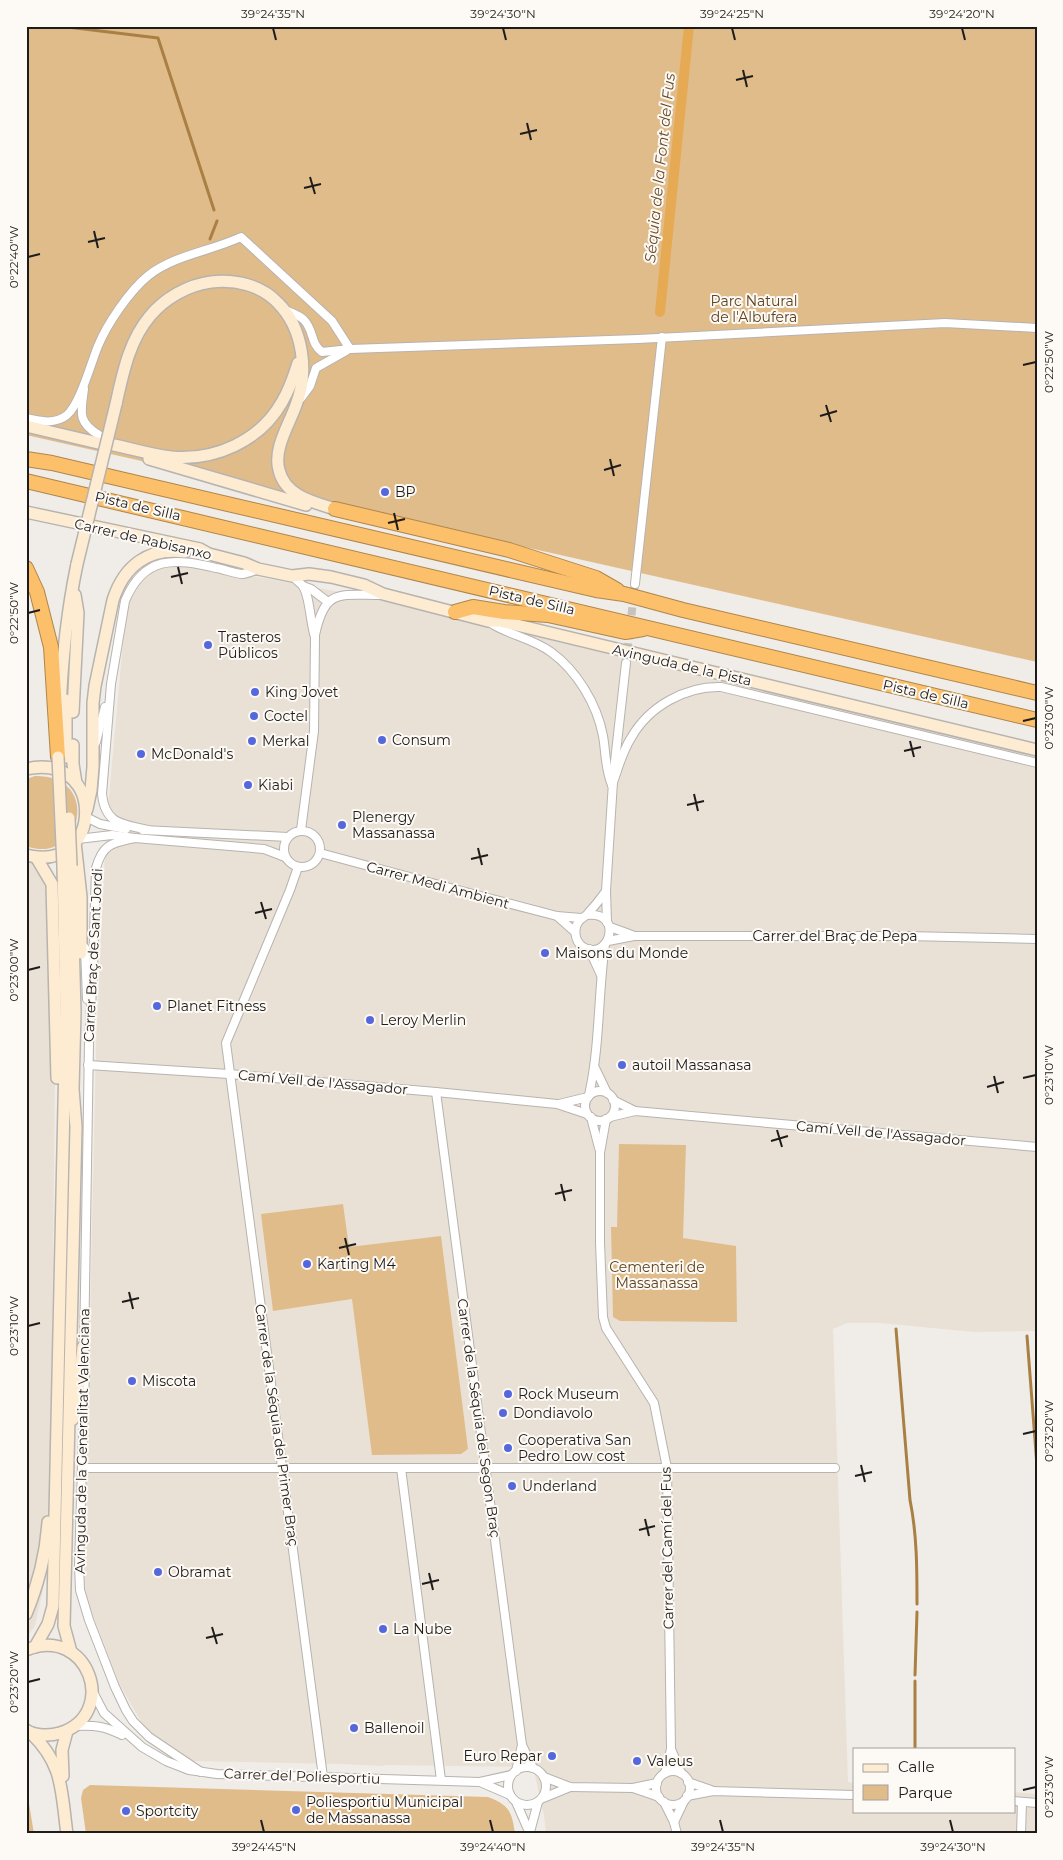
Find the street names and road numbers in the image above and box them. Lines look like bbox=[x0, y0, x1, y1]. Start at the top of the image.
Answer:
street label: Pista de Silla bbox=[93, 487, 183, 525]
street label: Carrer de Rabisanxo bbox=[73, 514, 214, 564]
street label: Pista de Silla bbox=[487, 581, 577, 619]
street label: Avinguda de la Pista bbox=[611, 640, 753, 690]
street label: Pista de Silla bbox=[881, 675, 971, 713]
street label: Carrer Medi Ambient bbox=[365, 857, 512, 913]
street label: Carrer Braç de Sant Jordi bbox=[79, 868, 107, 1042]
street label: Carrer del Braç de Pepa bbox=[752, 927, 918, 945]
street label: Camí Vell de l'Assagador bbox=[237, 1066, 409, 1098]
street label: Camí Vell de l'Assagador bbox=[795, 1117, 967, 1149]
street label: Carrer de la Séquia del Segon Braç bbox=[453, 1297, 505, 1539]
street label: Carrer de la Séquia del Primer Braç bbox=[251, 1303, 303, 1547]
street label: Avinguda de la Generalitat Valenciana bbox=[71, 1308, 93, 1574]
street label: Carrer del Camí del Fus bbox=[657, 1466, 677, 1630]
street label: Carrer del Poliesportiu bbox=[223, 1764, 381, 1788]

